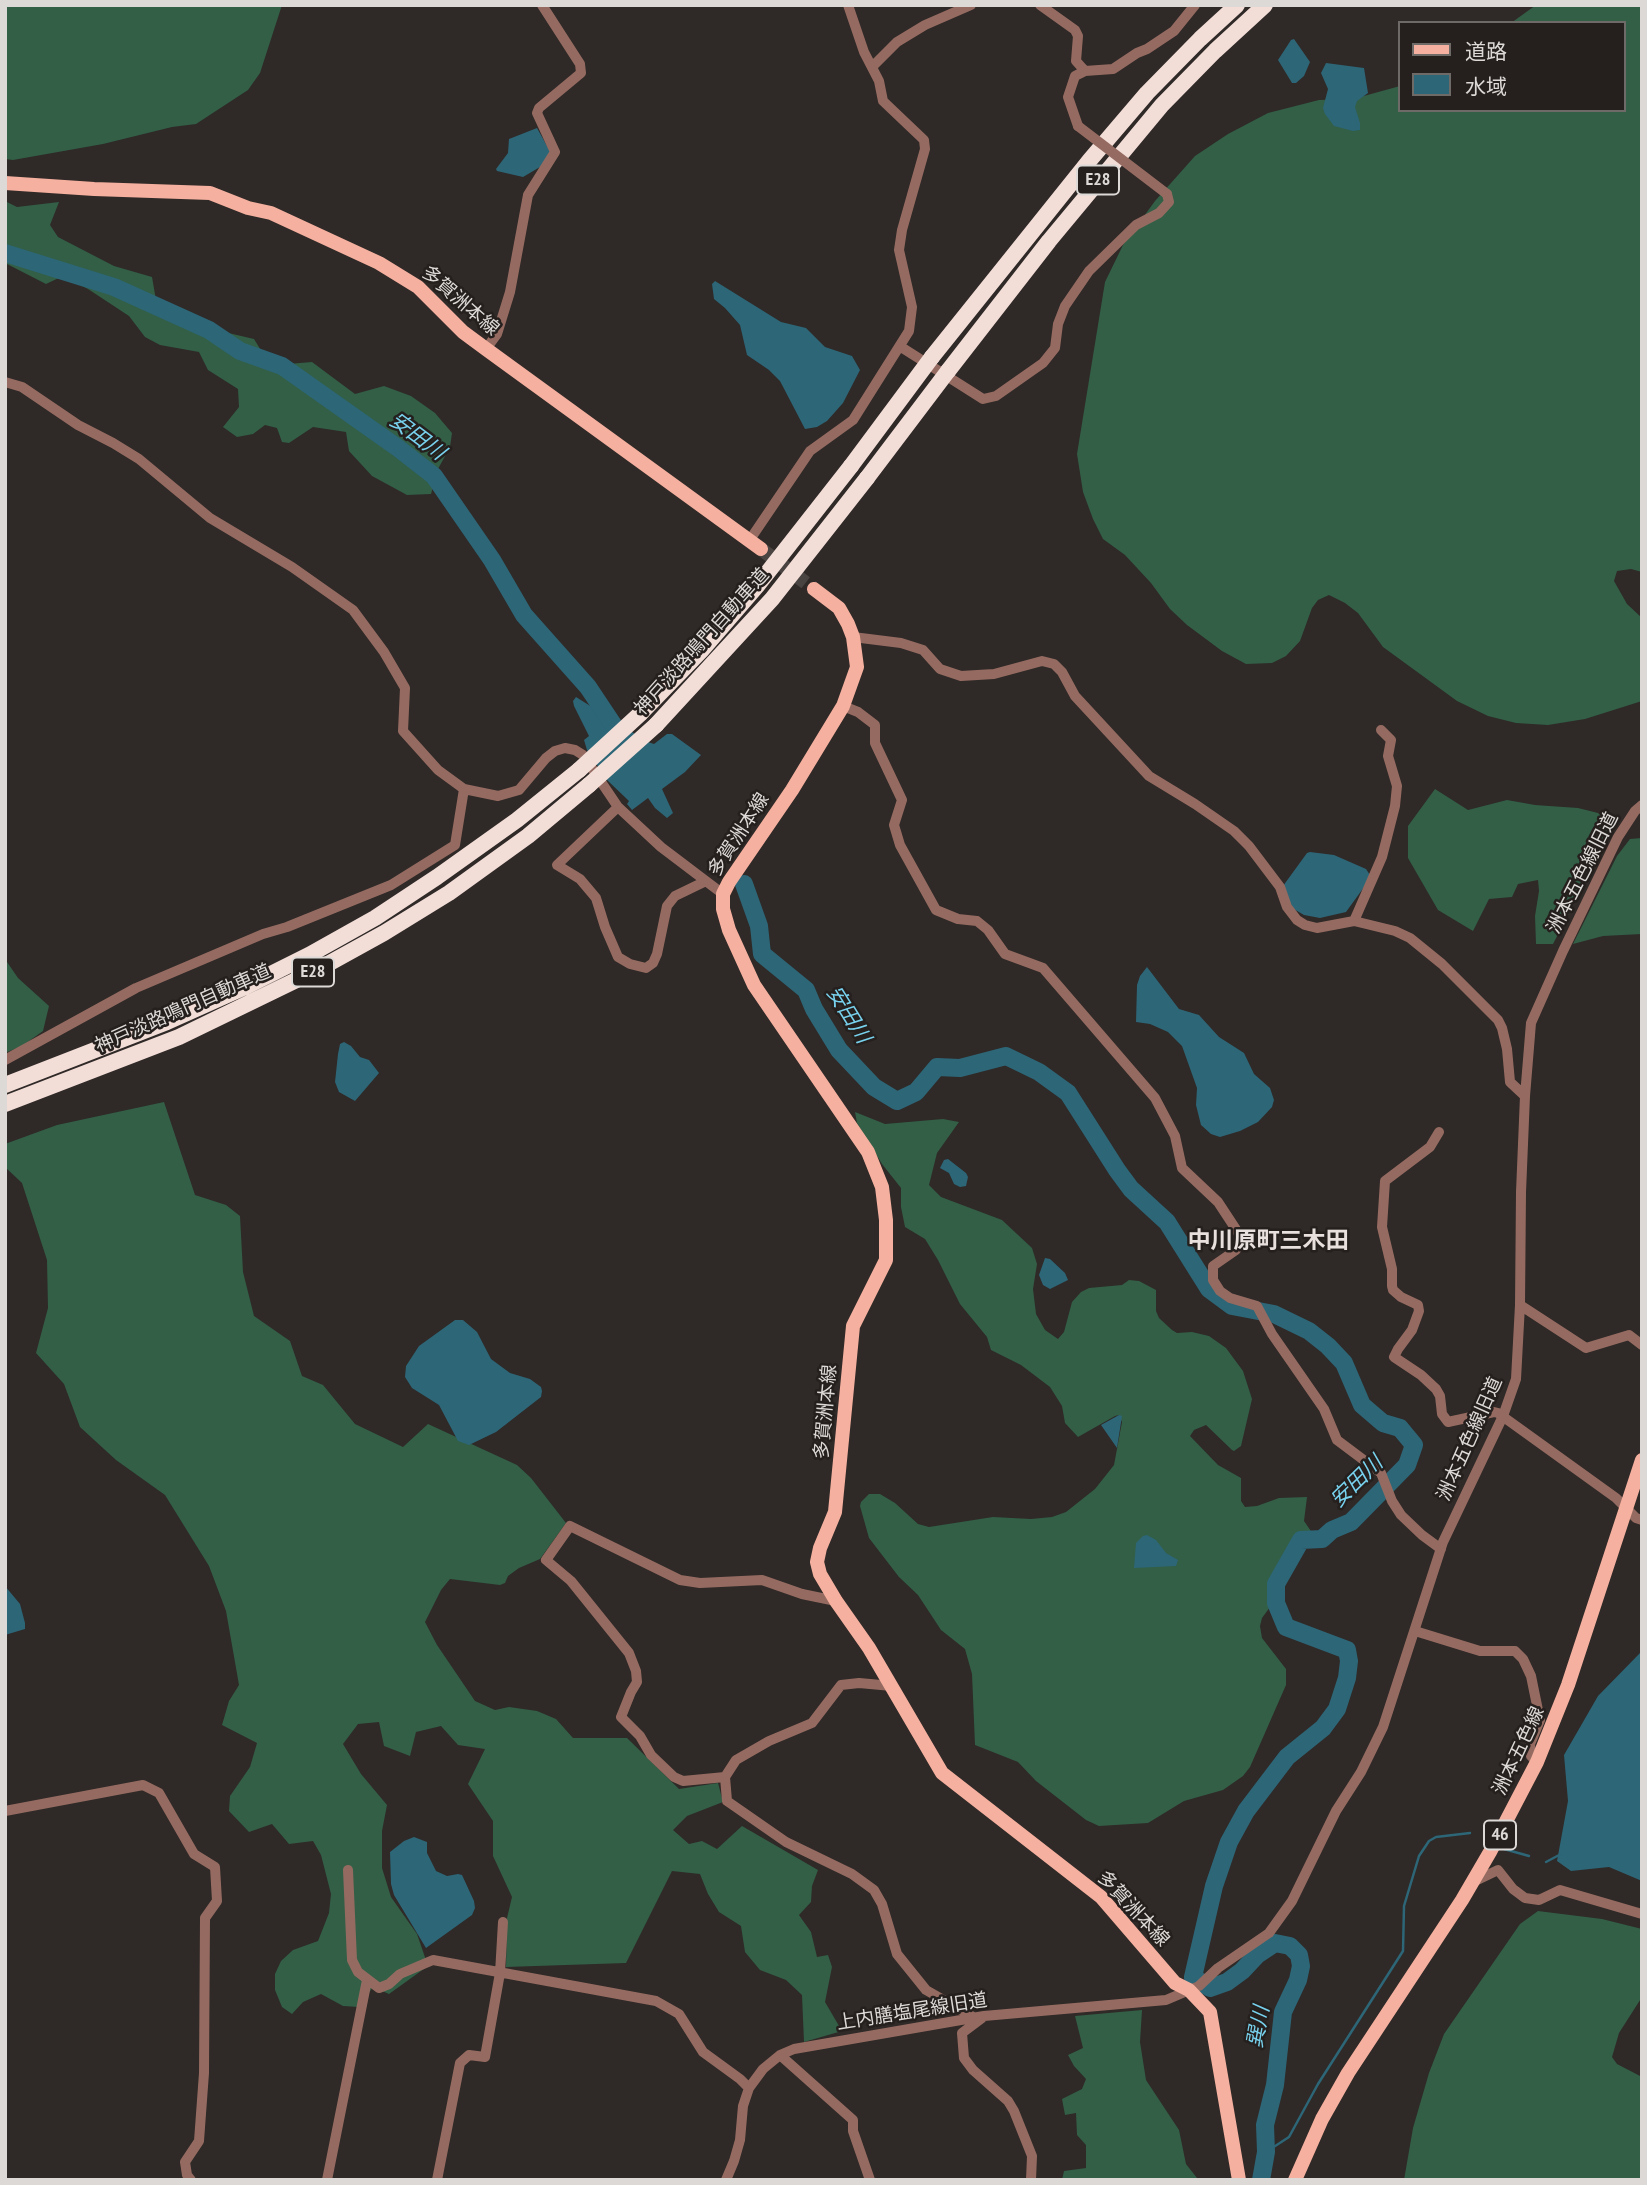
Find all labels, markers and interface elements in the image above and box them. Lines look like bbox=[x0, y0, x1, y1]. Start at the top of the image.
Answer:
legend bbox=[1398, 21, 1626, 112]
text: 道路 bbox=[1465, 38, 1507, 65]
text: 水域 bbox=[1465, 73, 1507, 100]
road number: E28 bbox=[1077, 166, 1119, 195]
street label: 多賀洲本線 bbox=[417, 261, 503, 341]
water label: 安田川 bbox=[384, 408, 450, 466]
street label: 神戸淡路鳴門自動車道 bbox=[630, 564, 774, 720]
street label: 多賀洲本線 bbox=[704, 789, 774, 881]
street label: 洲本五色線旧道 bbox=[1543, 809, 1623, 937]
road number: E28 bbox=[292, 958, 334, 987]
street label: 神戸淡路鳴門自動車道 bbox=[92, 960, 274, 1058]
water label: 安田川 bbox=[821, 982, 875, 1048]
district label: 中川原町三木田 bbox=[1188, 1227, 1348, 1255]
street label: 多賀洲本線 bbox=[811, 1364, 841, 1460]
street label: 洲本五色線旧道 bbox=[1433, 1374, 1507, 1504]
water label: 安田川 bbox=[1326, 1451, 1388, 1513]
street label: 洲本五色線 bbox=[1489, 1703, 1549, 1799]
road number: 46 bbox=[1484, 1821, 1516, 1850]
street label: 多賀洲本線 bbox=[1092, 1866, 1174, 1952]
street label: 上内膳塩尾線旧道 bbox=[835, 1989, 989, 2035]
water label: 巽川 bbox=[1243, 2004, 1275, 2050]

